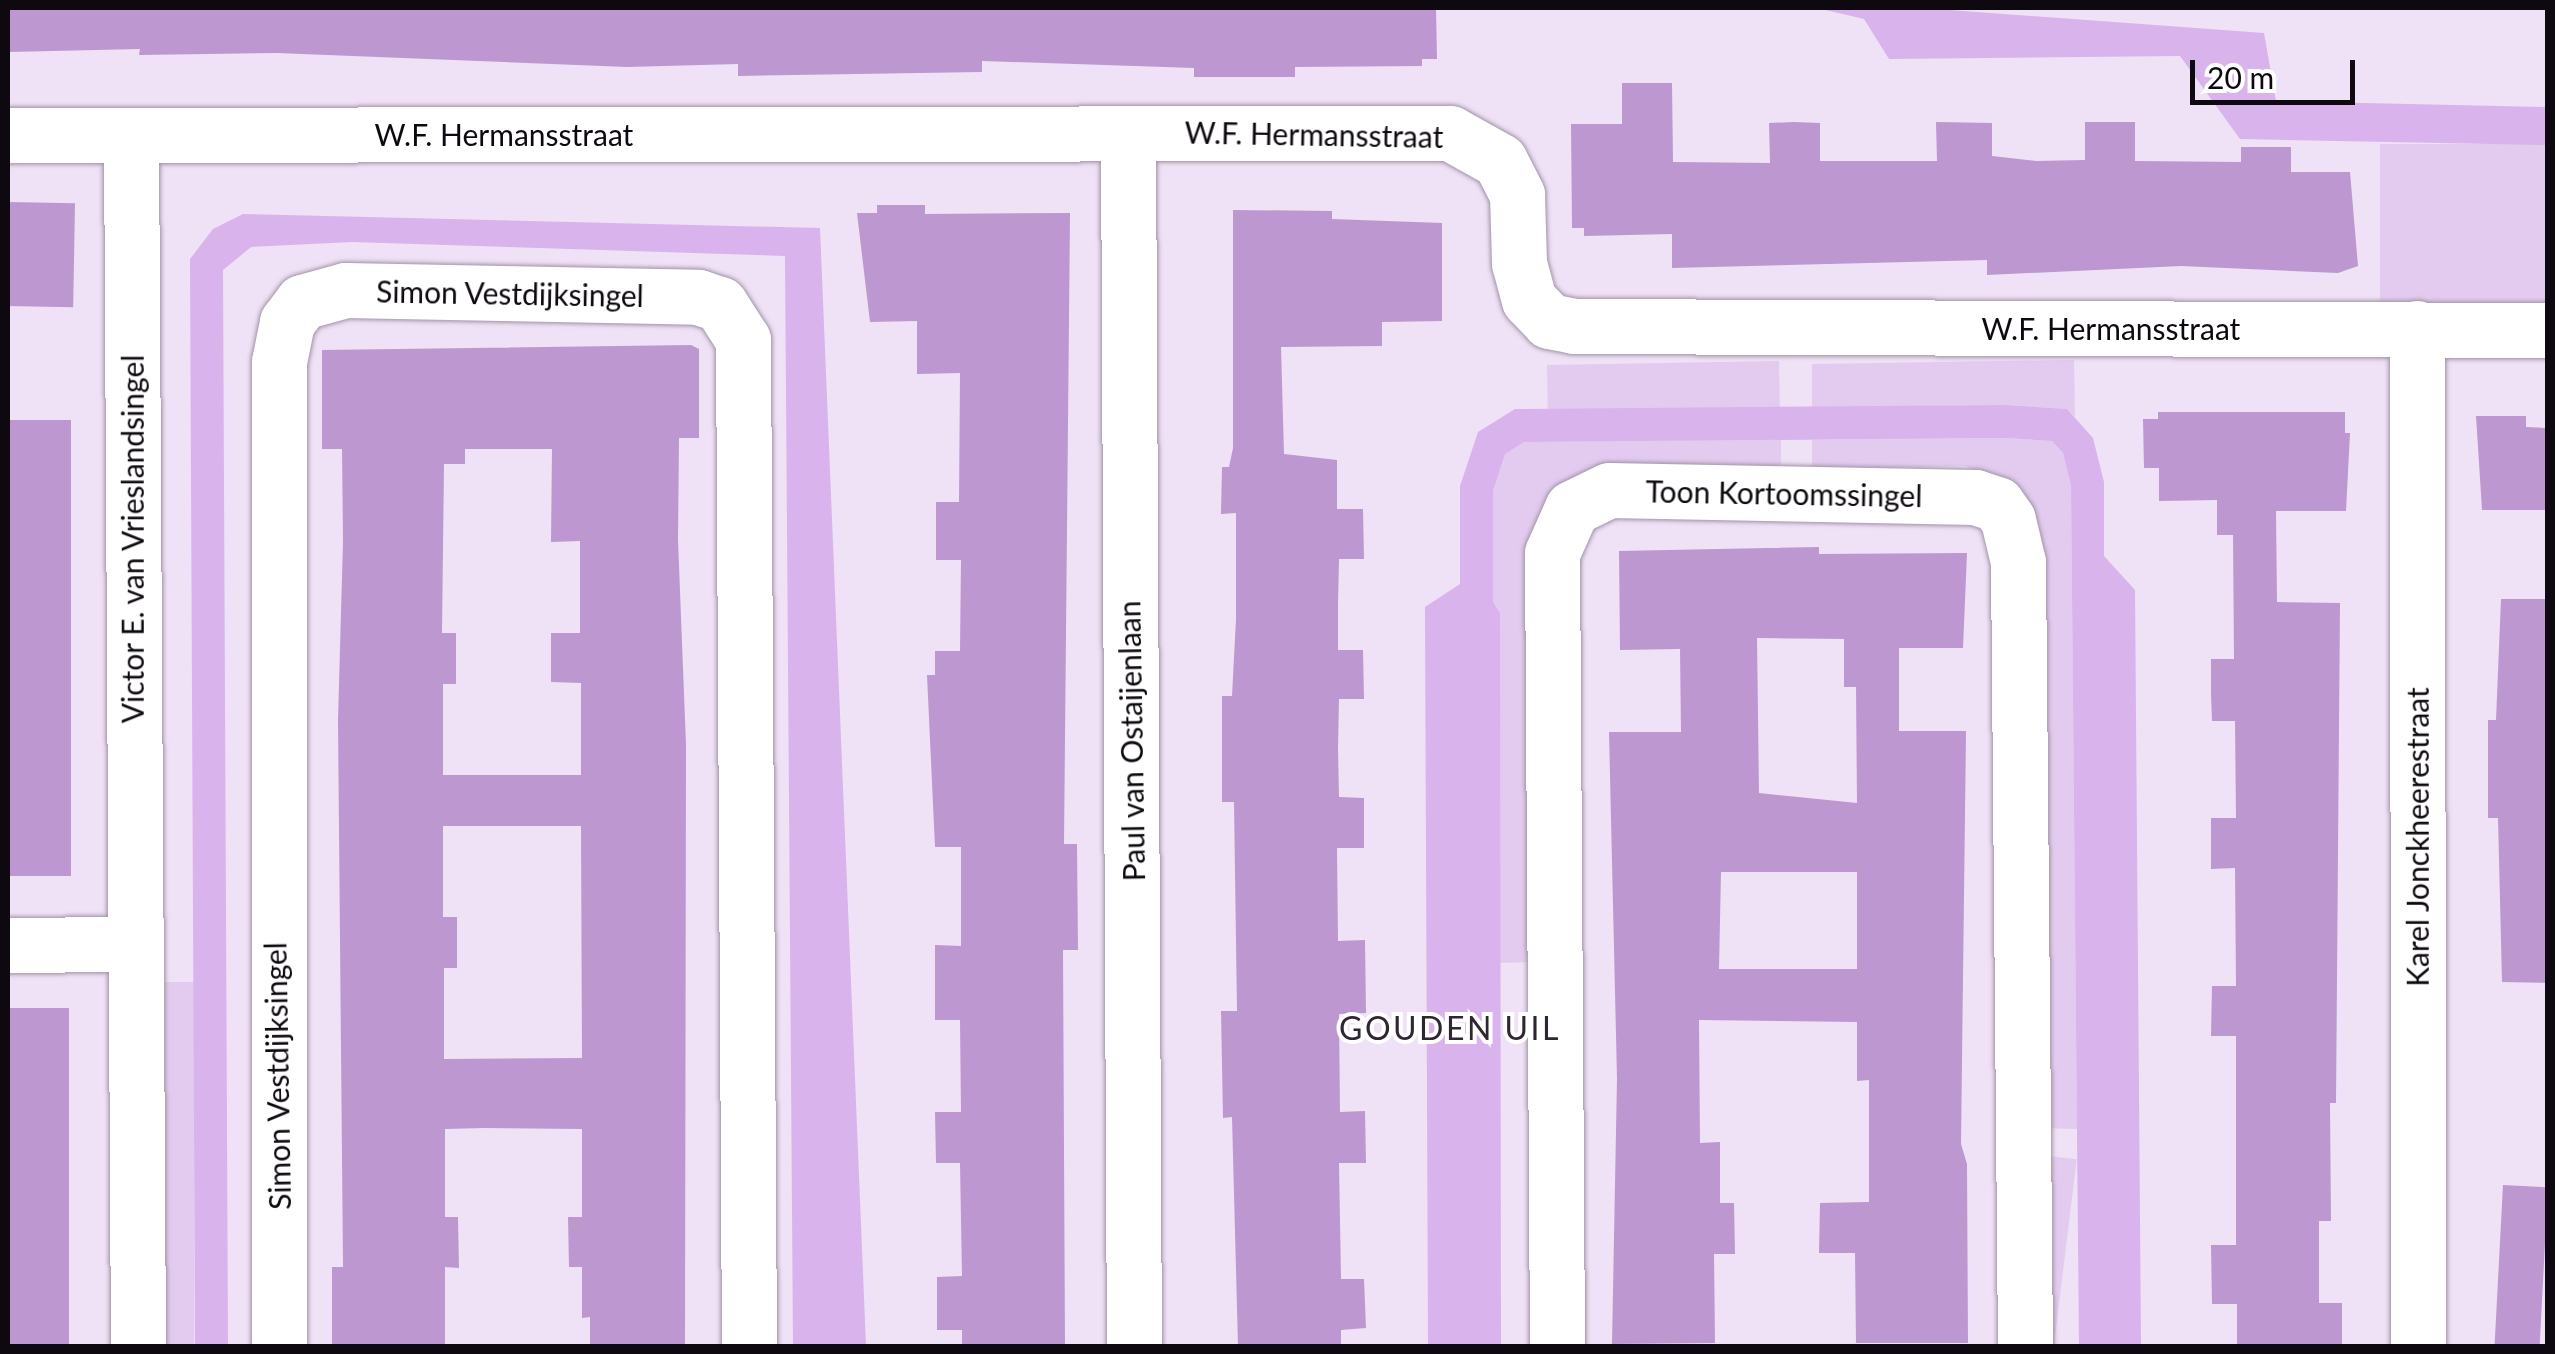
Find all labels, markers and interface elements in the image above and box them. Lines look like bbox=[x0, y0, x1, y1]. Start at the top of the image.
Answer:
scale bar bbox=[2195, 40, 2360, 102]
text: 20 m bbox=[2207, 59, 2274, 95]
street label: W.F. Hermansstraat bbox=[1184, 114, 1444, 154]
street label: W.F. Hermansstraat bbox=[375, 116, 633, 152]
street label: Simon Vestdijksingel bbox=[375, 273, 645, 313]
street label: W.F. Hermansstraat bbox=[1982, 310, 2240, 346]
street label: Victor E. van Vrieslandsingel bbox=[114, 353, 150, 725]
street label: Toon Kortoomssingel bbox=[1645, 473, 1923, 513]
street label: Paul van Ostaijenlaan bbox=[1111, 600, 1151, 882]
street label: Karel Jonckheerestraat bbox=[2399, 687, 2435, 987]
street label: Simon Vestdijksingel bbox=[257, 941, 297, 1211]
district label: GOUDEN UIL bbox=[1339, 1009, 1561, 1047]

